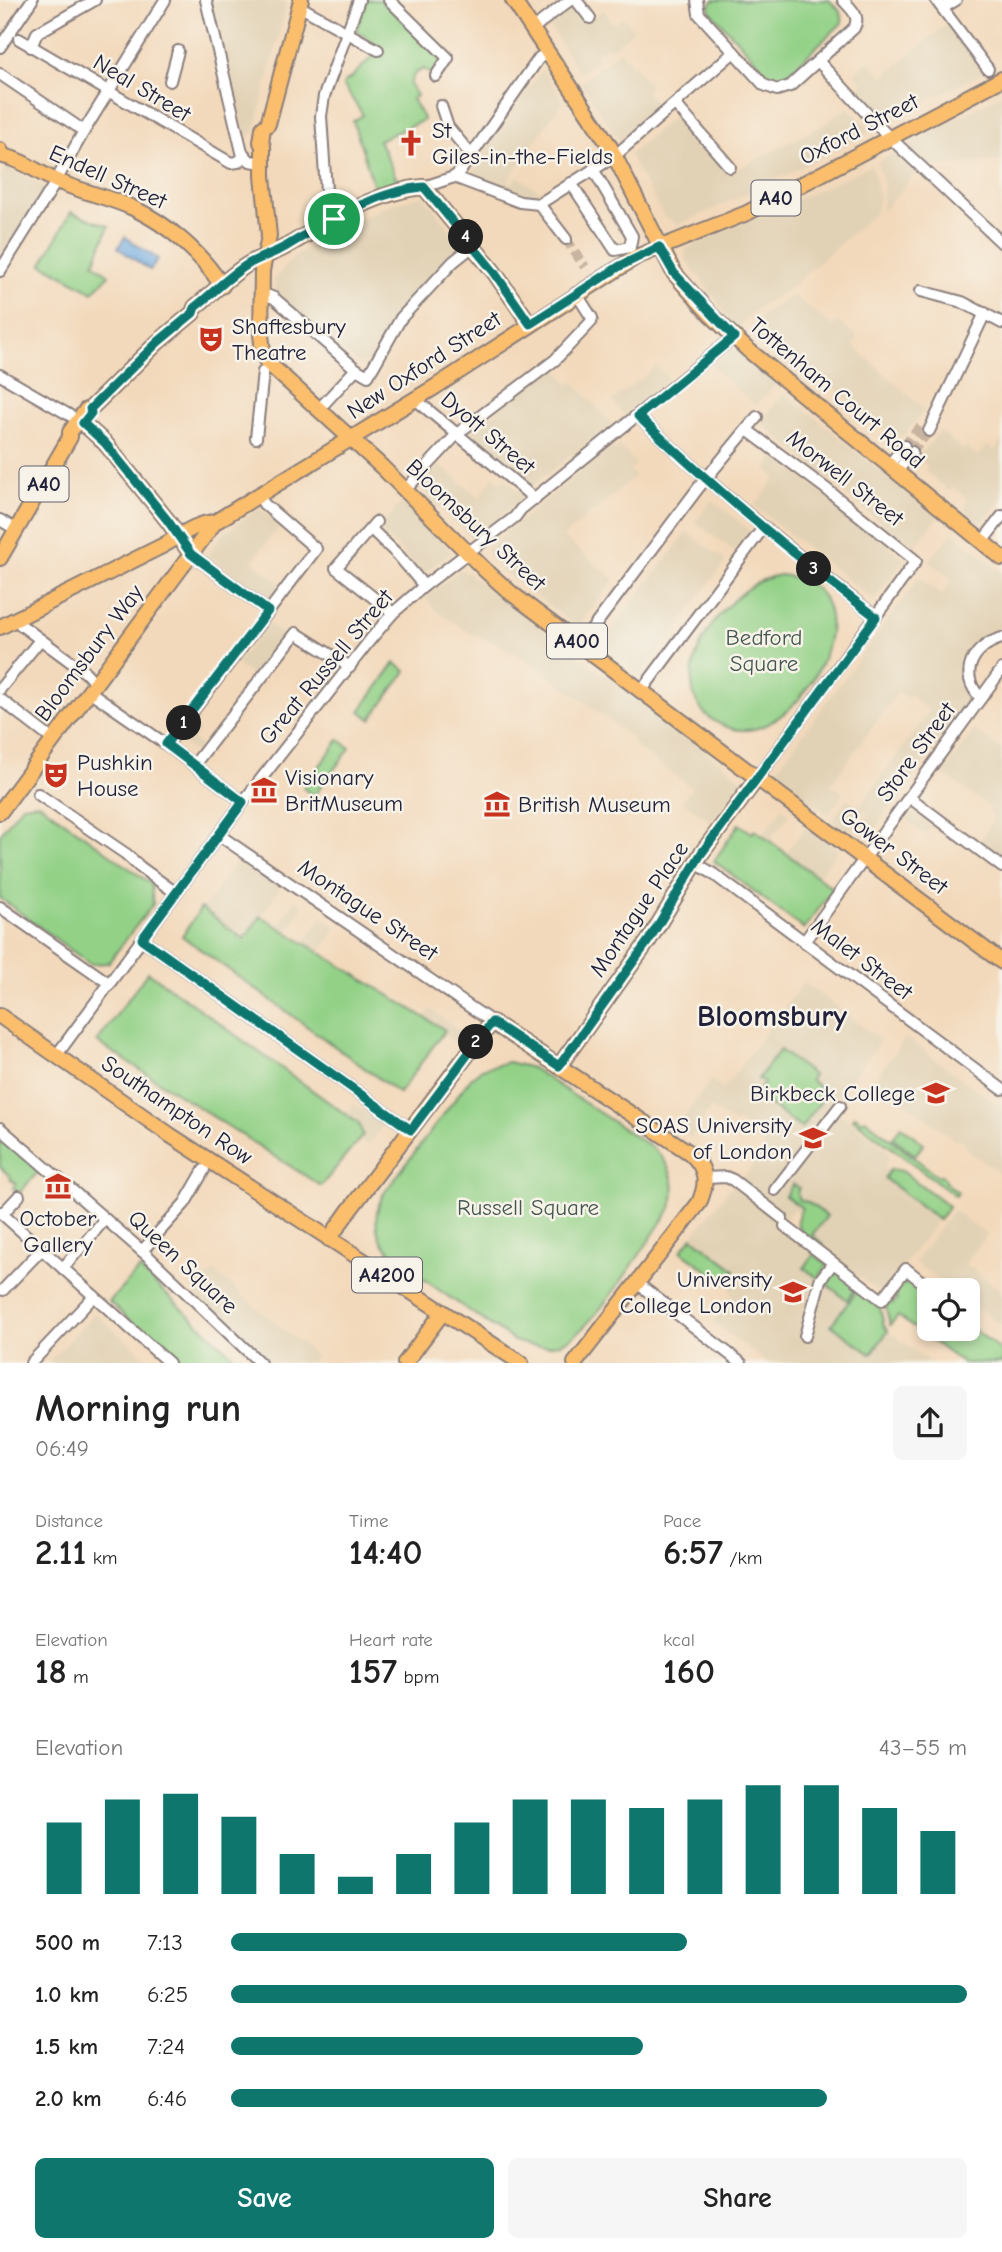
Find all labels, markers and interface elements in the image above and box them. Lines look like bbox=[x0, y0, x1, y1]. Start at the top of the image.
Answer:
street label: Neal Street bbox=[88, 48, 197, 128]
street label: Oxford Street bbox=[795, 87, 924, 170]
place label: St Giles-in-the-Fields bbox=[432, 117, 613, 170]
church icon: St Giles-in-the-Fields bbox=[396, 128, 426, 158]
street label: Endell Street bbox=[45, 139, 172, 215]
road number: A40 bbox=[752, 180, 800, 216]
pin bbox=[304, 189, 364, 249]
icon: arrive bbox=[315, 200, 353, 238]
pin: 4 bbox=[448, 219, 484, 254]
text: 4 bbox=[461, 225, 470, 247]
street label: New Oxford Street bbox=[342, 304, 507, 425]
street label: Tottenham Court Road bbox=[744, 312, 930, 474]
place label: Shaftesbury Theatre bbox=[232, 313, 347, 366]
theatre icon: Shaftesbury Theatre bbox=[196, 324, 226, 354]
street label: Dyott Street bbox=[435, 386, 542, 481]
street label: Morwell Street bbox=[781, 424, 910, 533]
street label: Bloomsbury Street bbox=[401, 453, 552, 598]
road number: A40 bbox=[20, 466, 68, 502]
pin: 3 bbox=[796, 552, 832, 586]
text: 3 bbox=[809, 557, 818, 579]
street label: Bloomsbury Way bbox=[29, 579, 150, 727]
street label: Great Russell Street bbox=[253, 583, 400, 750]
road number: A400 bbox=[547, 624, 607, 658]
park label: Bedford Square bbox=[726, 624, 802, 677]
street label: Store Street bbox=[871, 696, 962, 807]
pin: 1 bbox=[166, 706, 202, 740]
text: 1 bbox=[180, 711, 187, 733]
place label: Pushkin House bbox=[77, 749, 153, 802]
theatre icon: Pushkin House bbox=[41, 760, 71, 790]
place label: Visionary BritMuseum bbox=[285, 764, 403, 817]
museum icon: Visionary BritMuseum bbox=[249, 775, 279, 805]
museum icon: British Museum bbox=[482, 789, 512, 819]
place label: British Museum bbox=[518, 791, 671, 818]
street label: Gower Street bbox=[835, 802, 954, 901]
street label: Montague Place bbox=[584, 836, 694, 982]
street label: Montague Street bbox=[293, 853, 444, 967]
street label: Malet Street bbox=[806, 912, 919, 1007]
district label: Bloomsbury bbox=[697, 999, 847, 1034]
pin: 2 bbox=[458, 1024, 494, 1060]
text: 2 bbox=[471, 1030, 480, 1052]
street label: Southampton Row bbox=[96, 1050, 258, 1171]
school or university icon: Birkbeck College bbox=[921, 1078, 951, 1108]
place label: Birkbeck College bbox=[750, 1080, 915, 1107]
place label: SOAS University of London bbox=[636, 1112, 793, 1165]
school or university icon: SOAS University of London bbox=[798, 1123, 828, 1153]
museum icon: October Gallery bbox=[43, 1171, 73, 1201]
park label: Russell Square bbox=[457, 1194, 599, 1221]
street label: Queen Square bbox=[123, 1204, 243, 1320]
place label: October Gallery bbox=[20, 1205, 97, 1258]
road number: A4200 bbox=[352, 1258, 422, 1292]
place label: University College London bbox=[620, 1266, 773, 1319]
school or university icon: University College London bbox=[778, 1277, 808, 1307]
map controls bbox=[917, 1278, 980, 1341]
button: locate bbox=[917, 1278, 980, 1341]
button: share bbox=[893, 1386, 967, 1460]
text: Morning run bbox=[35, 1387, 241, 1431]
text: 06:49 bbox=[35, 1435, 89, 1462]
text: Distance bbox=[35, 1510, 103, 1532]
text: Time bbox=[349, 1510, 388, 1532]
text: Pace bbox=[663, 1510, 701, 1532]
text: 2.11 bbox=[35, 1532, 86, 1573]
text: 14:40 bbox=[349, 1532, 423, 1573]
text: 6:57 bbox=[663, 1532, 723, 1573]
text: km bbox=[86, 1547, 118, 1569]
text: /km bbox=[723, 1547, 762, 1569]
text: Elevation bbox=[35, 1629, 108, 1651]
text: Heart rate bbox=[349, 1629, 433, 1651]
text: kcal bbox=[663, 1629, 695, 1651]
text: 18 bbox=[35, 1651, 67, 1692]
text: 157 bbox=[349, 1651, 397, 1692]
text: 160 bbox=[663, 1651, 715, 1692]
text: m bbox=[67, 1666, 89, 1688]
text: bpm bbox=[397, 1666, 439, 1688]
text: Elevation bbox=[35, 1734, 123, 1761]
text: 43–55 m bbox=[879, 1734, 967, 1761]
text: 500 m bbox=[35, 1929, 100, 1956]
text: 7:13 bbox=[147, 1929, 183, 1956]
text: 1.0 km bbox=[35, 1981, 99, 2008]
text: 6:25 bbox=[147, 1981, 188, 2008]
text: 1.5 km bbox=[35, 2033, 98, 2060]
text: 7:24 bbox=[147, 2033, 185, 2060]
text: 2.0 km bbox=[35, 2085, 101, 2112]
text: 6:46 bbox=[147, 2085, 187, 2112]
button: Save bbox=[35, 2158, 494, 2238]
button: Share bbox=[508, 2158, 967, 2238]

